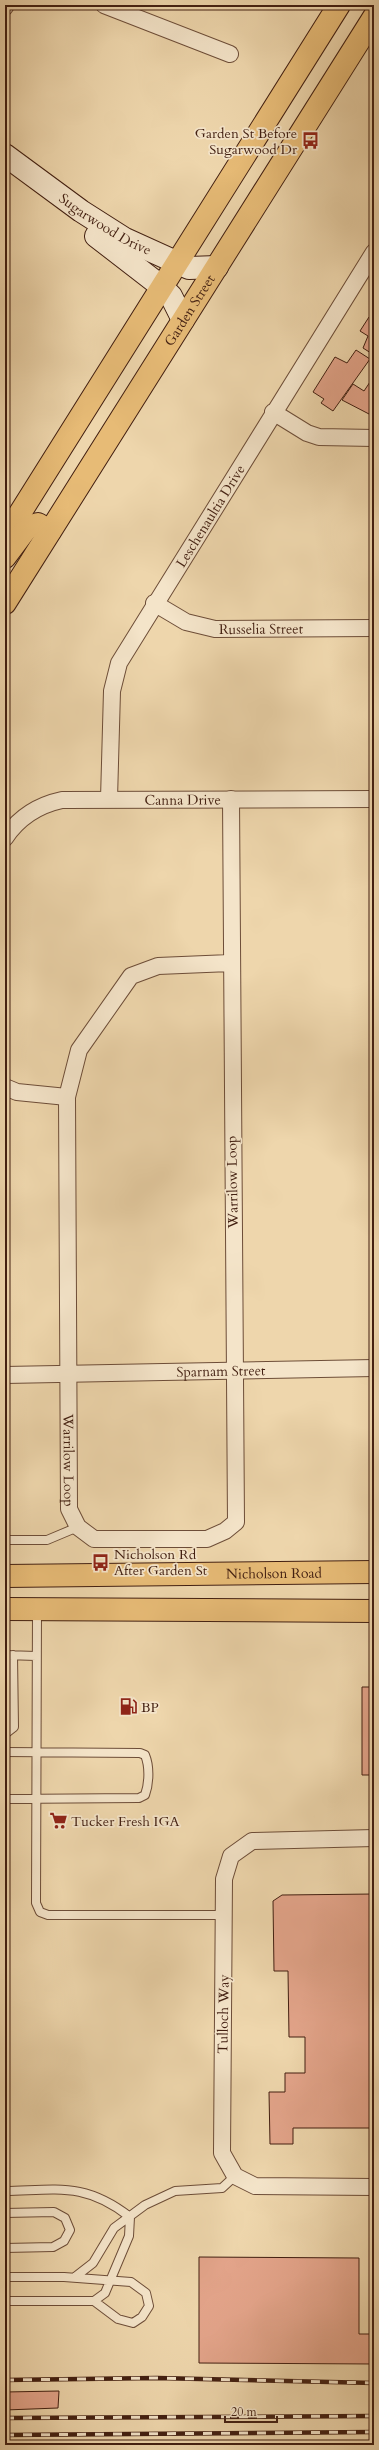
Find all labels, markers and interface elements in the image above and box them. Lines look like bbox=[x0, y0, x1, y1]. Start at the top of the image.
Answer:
place label: Garden St Before Sugarwood Dr bbox=[195, 124, 298, 159]
bus stop icon: Garden St Before Sugarwood Dr bbox=[300, 131, 320, 151]
street label: Sugarwood Drive bbox=[55, 189, 154, 260]
street label: Garden Street bbox=[160, 270, 220, 350]
street label: Leschenaultia Drive bbox=[172, 461, 250, 571]
street label: Russelia Street bbox=[219, 619, 304, 639]
street label: Canna Drive bbox=[145, 790, 221, 810]
street label: Warrilow Loop bbox=[222, 1135, 243, 1230]
street label: Sparnam Street bbox=[176, 1361, 266, 1382]
street label: Warrilow Loop bbox=[59, 1413, 78, 1507]
place label: Nicholson Rd After Garden St bbox=[114, 1545, 208, 1580]
bus stop icon: Nicholson Rd After Garden St bbox=[91, 1552, 111, 1572]
street label: Nicholson Road bbox=[226, 1564, 323, 1584]
fuel station icon: BP bbox=[118, 1697, 138, 1717]
place label: BP bbox=[141, 1698, 159, 1717]
supermarket icon: Tucker Fresh IGA bbox=[48, 1811, 68, 1831]
place label: Tucker Fresh IGA bbox=[71, 1812, 179, 1831]
street label: Tulloch Way bbox=[213, 1974, 234, 2054]
scale bar bbox=[225, 2398, 277, 2424]
text: 20 m bbox=[231, 2404, 258, 2420]

